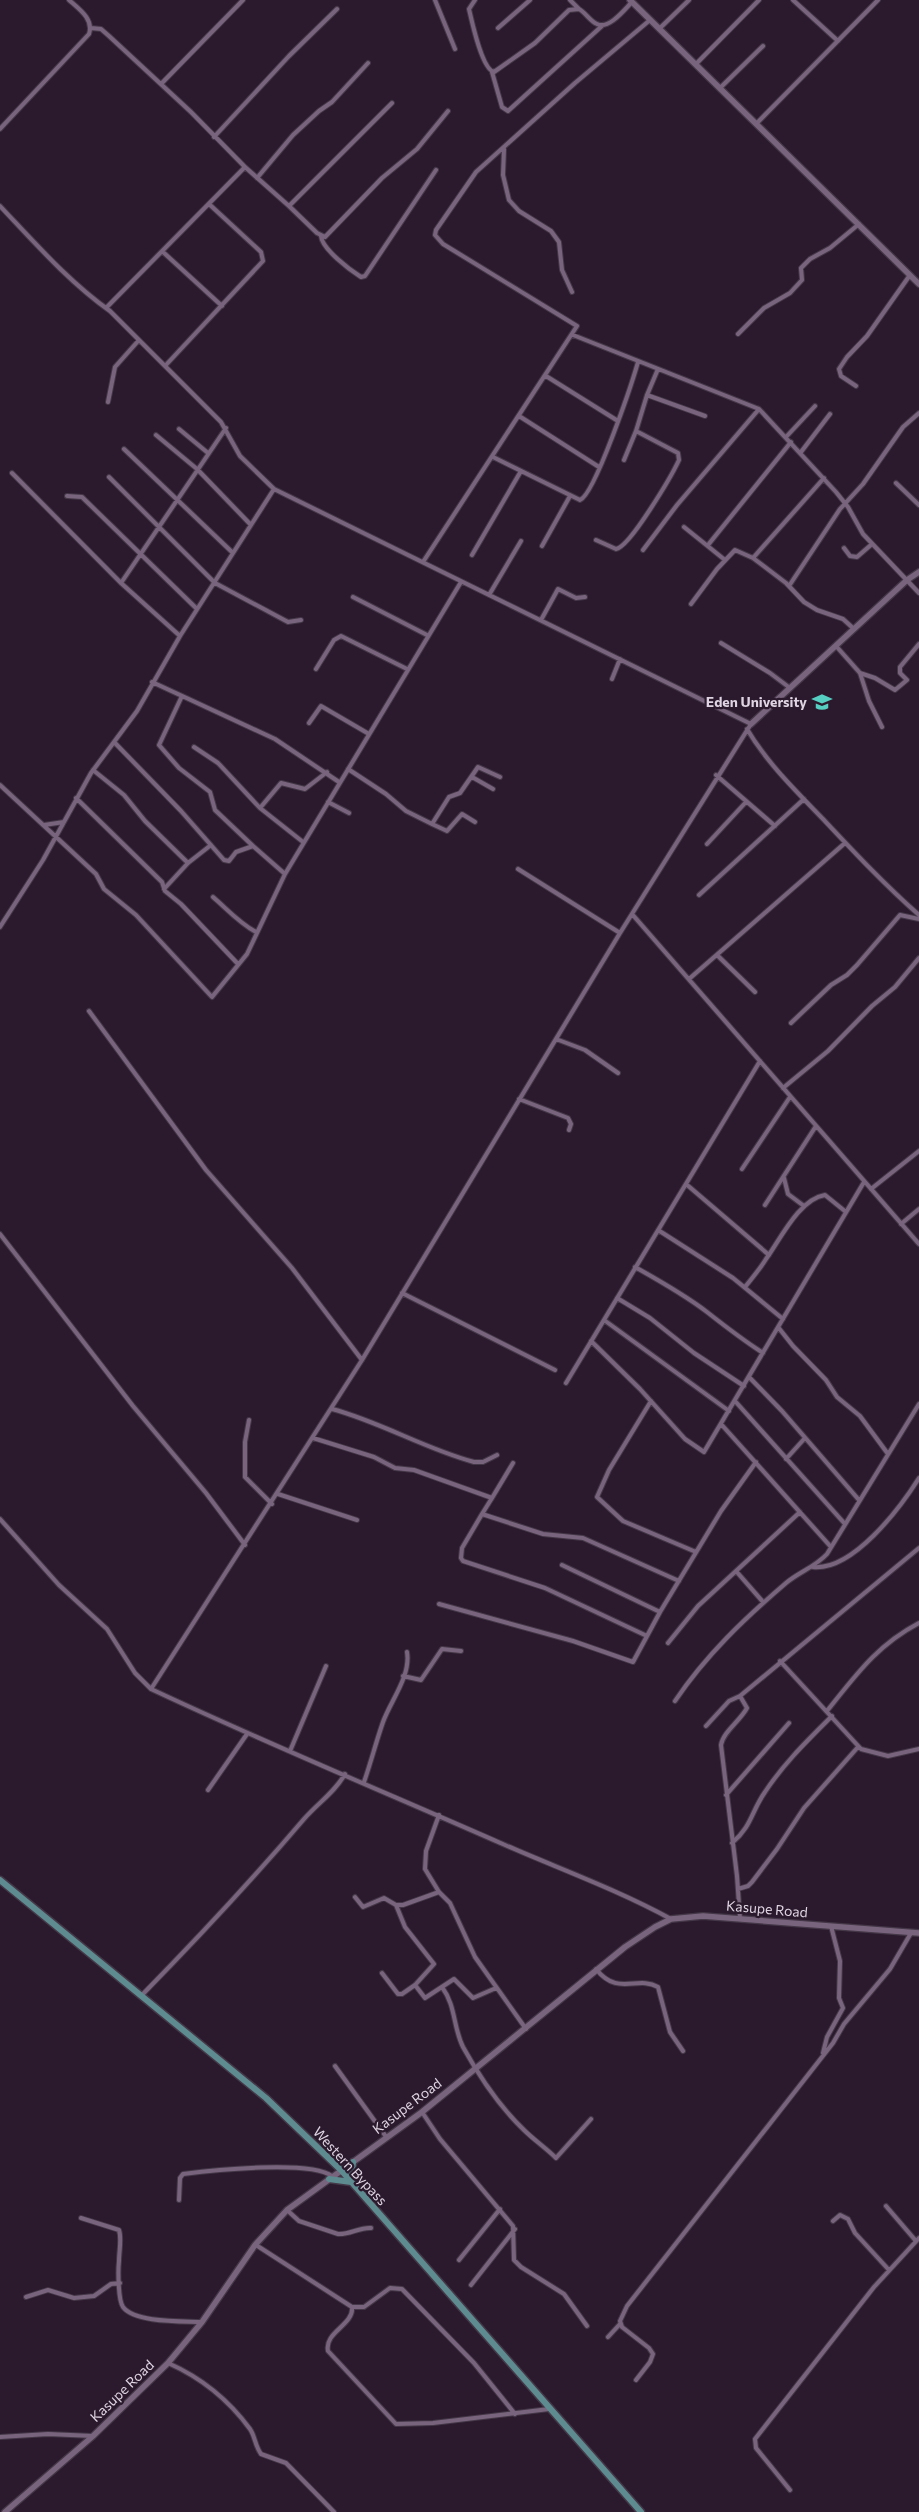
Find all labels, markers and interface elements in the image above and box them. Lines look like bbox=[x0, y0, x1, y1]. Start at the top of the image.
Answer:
school or university icon: Eden University bbox=[811, 691, 833, 713]
place label: Eden University bbox=[706, 693, 807, 710]
street label: Kasupe Road bbox=[725, 1896, 809, 1921]
street label: Kasupe Road bbox=[369, 2074, 445, 2137]
street label: Western Bypass bbox=[310, 2123, 391, 2208]
street label: Kasupe Road bbox=[86, 2356, 157, 2425]

